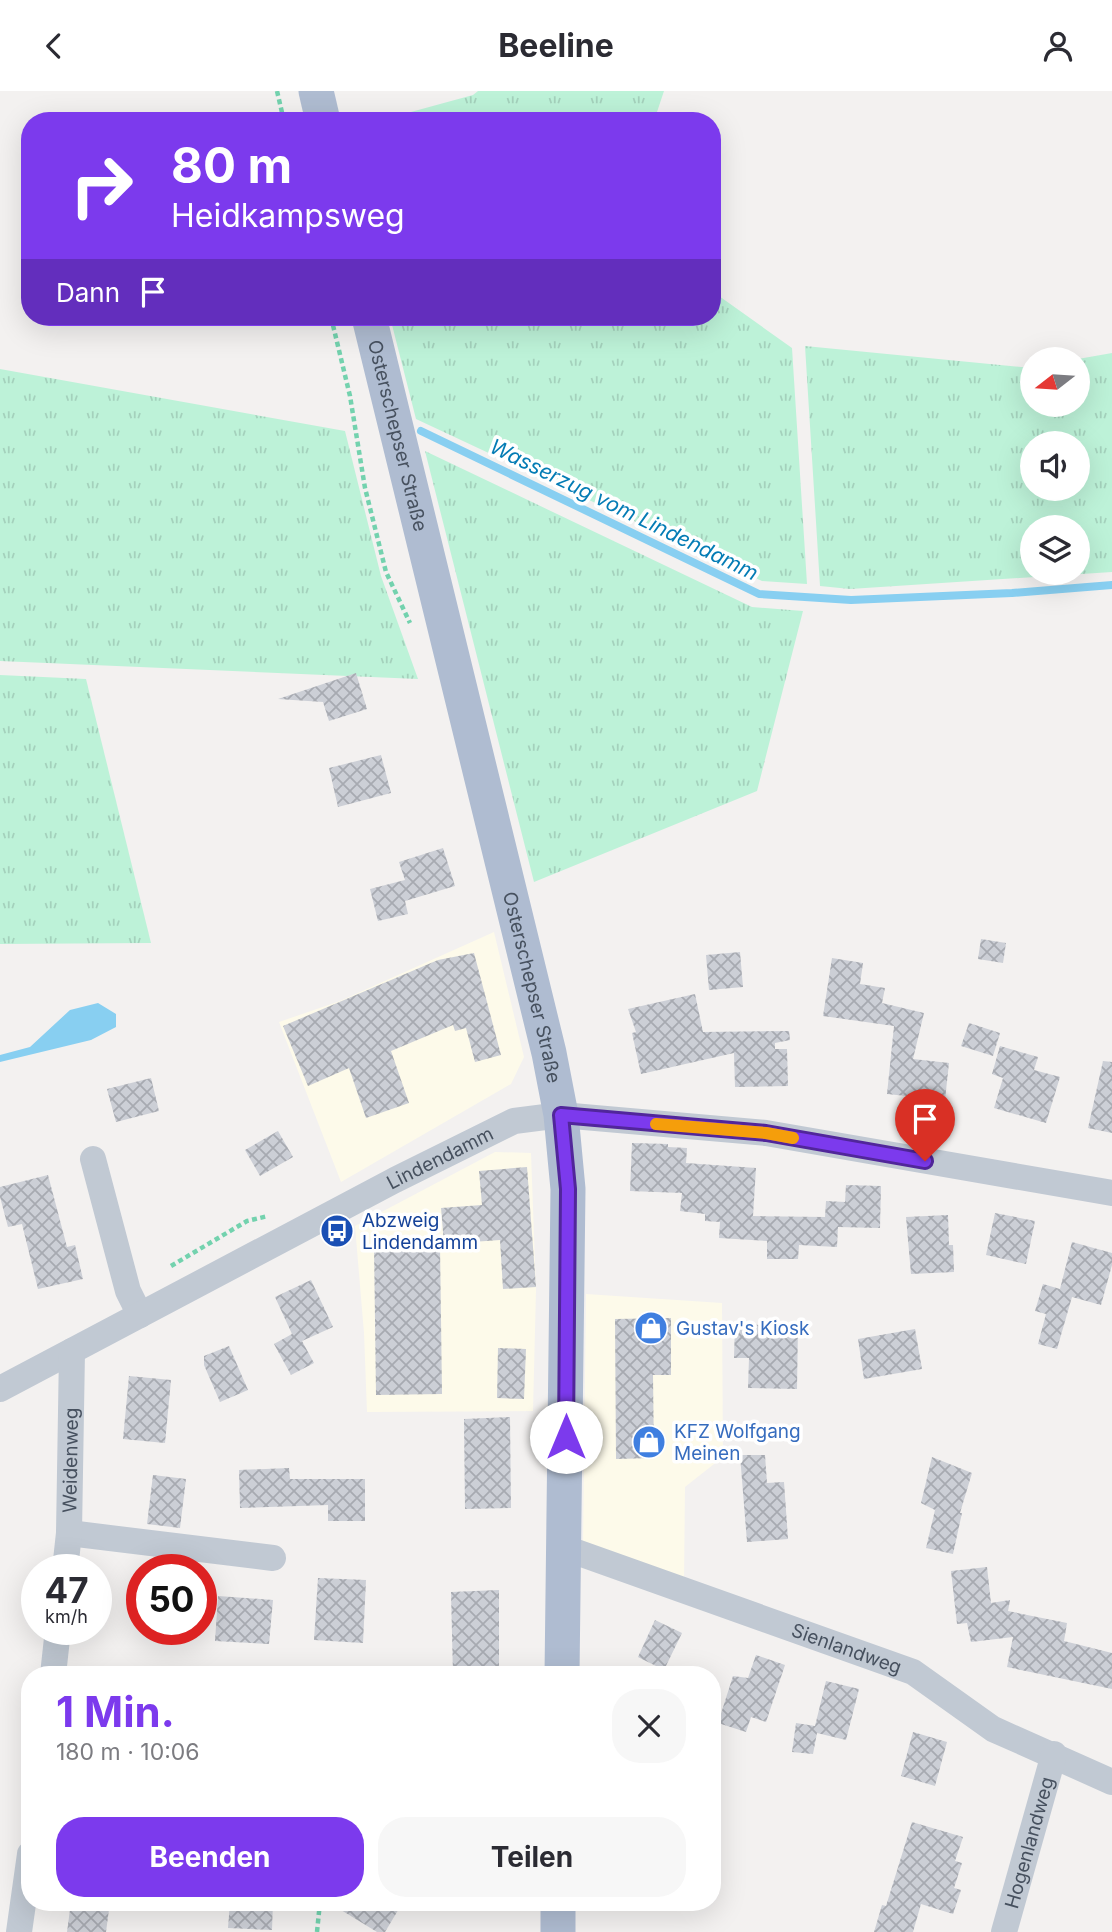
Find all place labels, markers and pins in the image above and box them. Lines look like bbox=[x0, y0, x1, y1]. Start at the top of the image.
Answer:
pin bbox=[895, 1089, 955, 1161]
place label: Abzweig Lindendamm bbox=[362, 1209, 478, 1254]
bus stop icon: Abzweig Lindendamm bbox=[318, 1212, 356, 1250]
shop icon: Gustav's Kiosk bbox=[632, 1309, 670, 1347]
place label: Gustav's Kiosk bbox=[676, 1317, 810, 1340]
place label: KFZ Wolfgang Meinen bbox=[674, 1420, 801, 1465]
shop icon: KFZ Wolfgang Meinen bbox=[630, 1423, 668, 1461]

